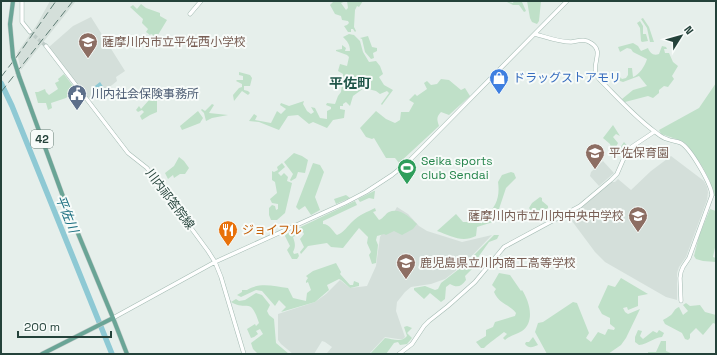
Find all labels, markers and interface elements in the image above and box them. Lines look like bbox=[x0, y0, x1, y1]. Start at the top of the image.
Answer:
north arrow bbox=[661, 16, 701, 56]
text: N bbox=[681, 23, 697, 37]
school or university icon: 薩摩川内市立平佐西小学校 bbox=[77, 31, 99, 59]
place label: 薩摩川内市立平佐西小学校 bbox=[102, 34, 246, 50]
shop icon: ドラッグストアモリ bbox=[488, 67, 510, 95]
place label: ドラッグストアモリ bbox=[513, 70, 621, 86]
district label: 平佐町 bbox=[329, 74, 371, 92]
public building icon: 川内社会保険事務所 bbox=[66, 83, 88, 111]
place label: 川内社会保険事務所 bbox=[91, 86, 199, 102]
road number: 42 bbox=[31, 130, 53, 148]
school or university icon: 平佐保育園 bbox=[584, 142, 606, 170]
place label: 平佐保育園 bbox=[609, 145, 669, 161]
place label: Seika sports club Sendai bbox=[421, 153, 493, 183]
sports icon: Seika sports club Sendai bbox=[396, 157, 418, 185]
street label: 川内祁答院線 bbox=[142, 165, 198, 233]
water label: 平佐川 bbox=[52, 193, 83, 237]
school or university icon: 薩摩川内市立川内中央中学校 bbox=[627, 205, 649, 233]
place label: 薩摩川内市立川内中央中学校 bbox=[468, 208, 624, 224]
restaurant icon: ジョイフル bbox=[217, 219, 239, 247]
place label: ジョイフル bbox=[242, 222, 302, 238]
school or university icon: 鹿児島県立川内商工高等学校 bbox=[395, 252, 417, 280]
place label: 鹿児島県立川内商工高等学校 bbox=[420, 255, 576, 271]
scale bar bbox=[18, 313, 111, 339]
text: 200 m bbox=[24, 319, 60, 335]

